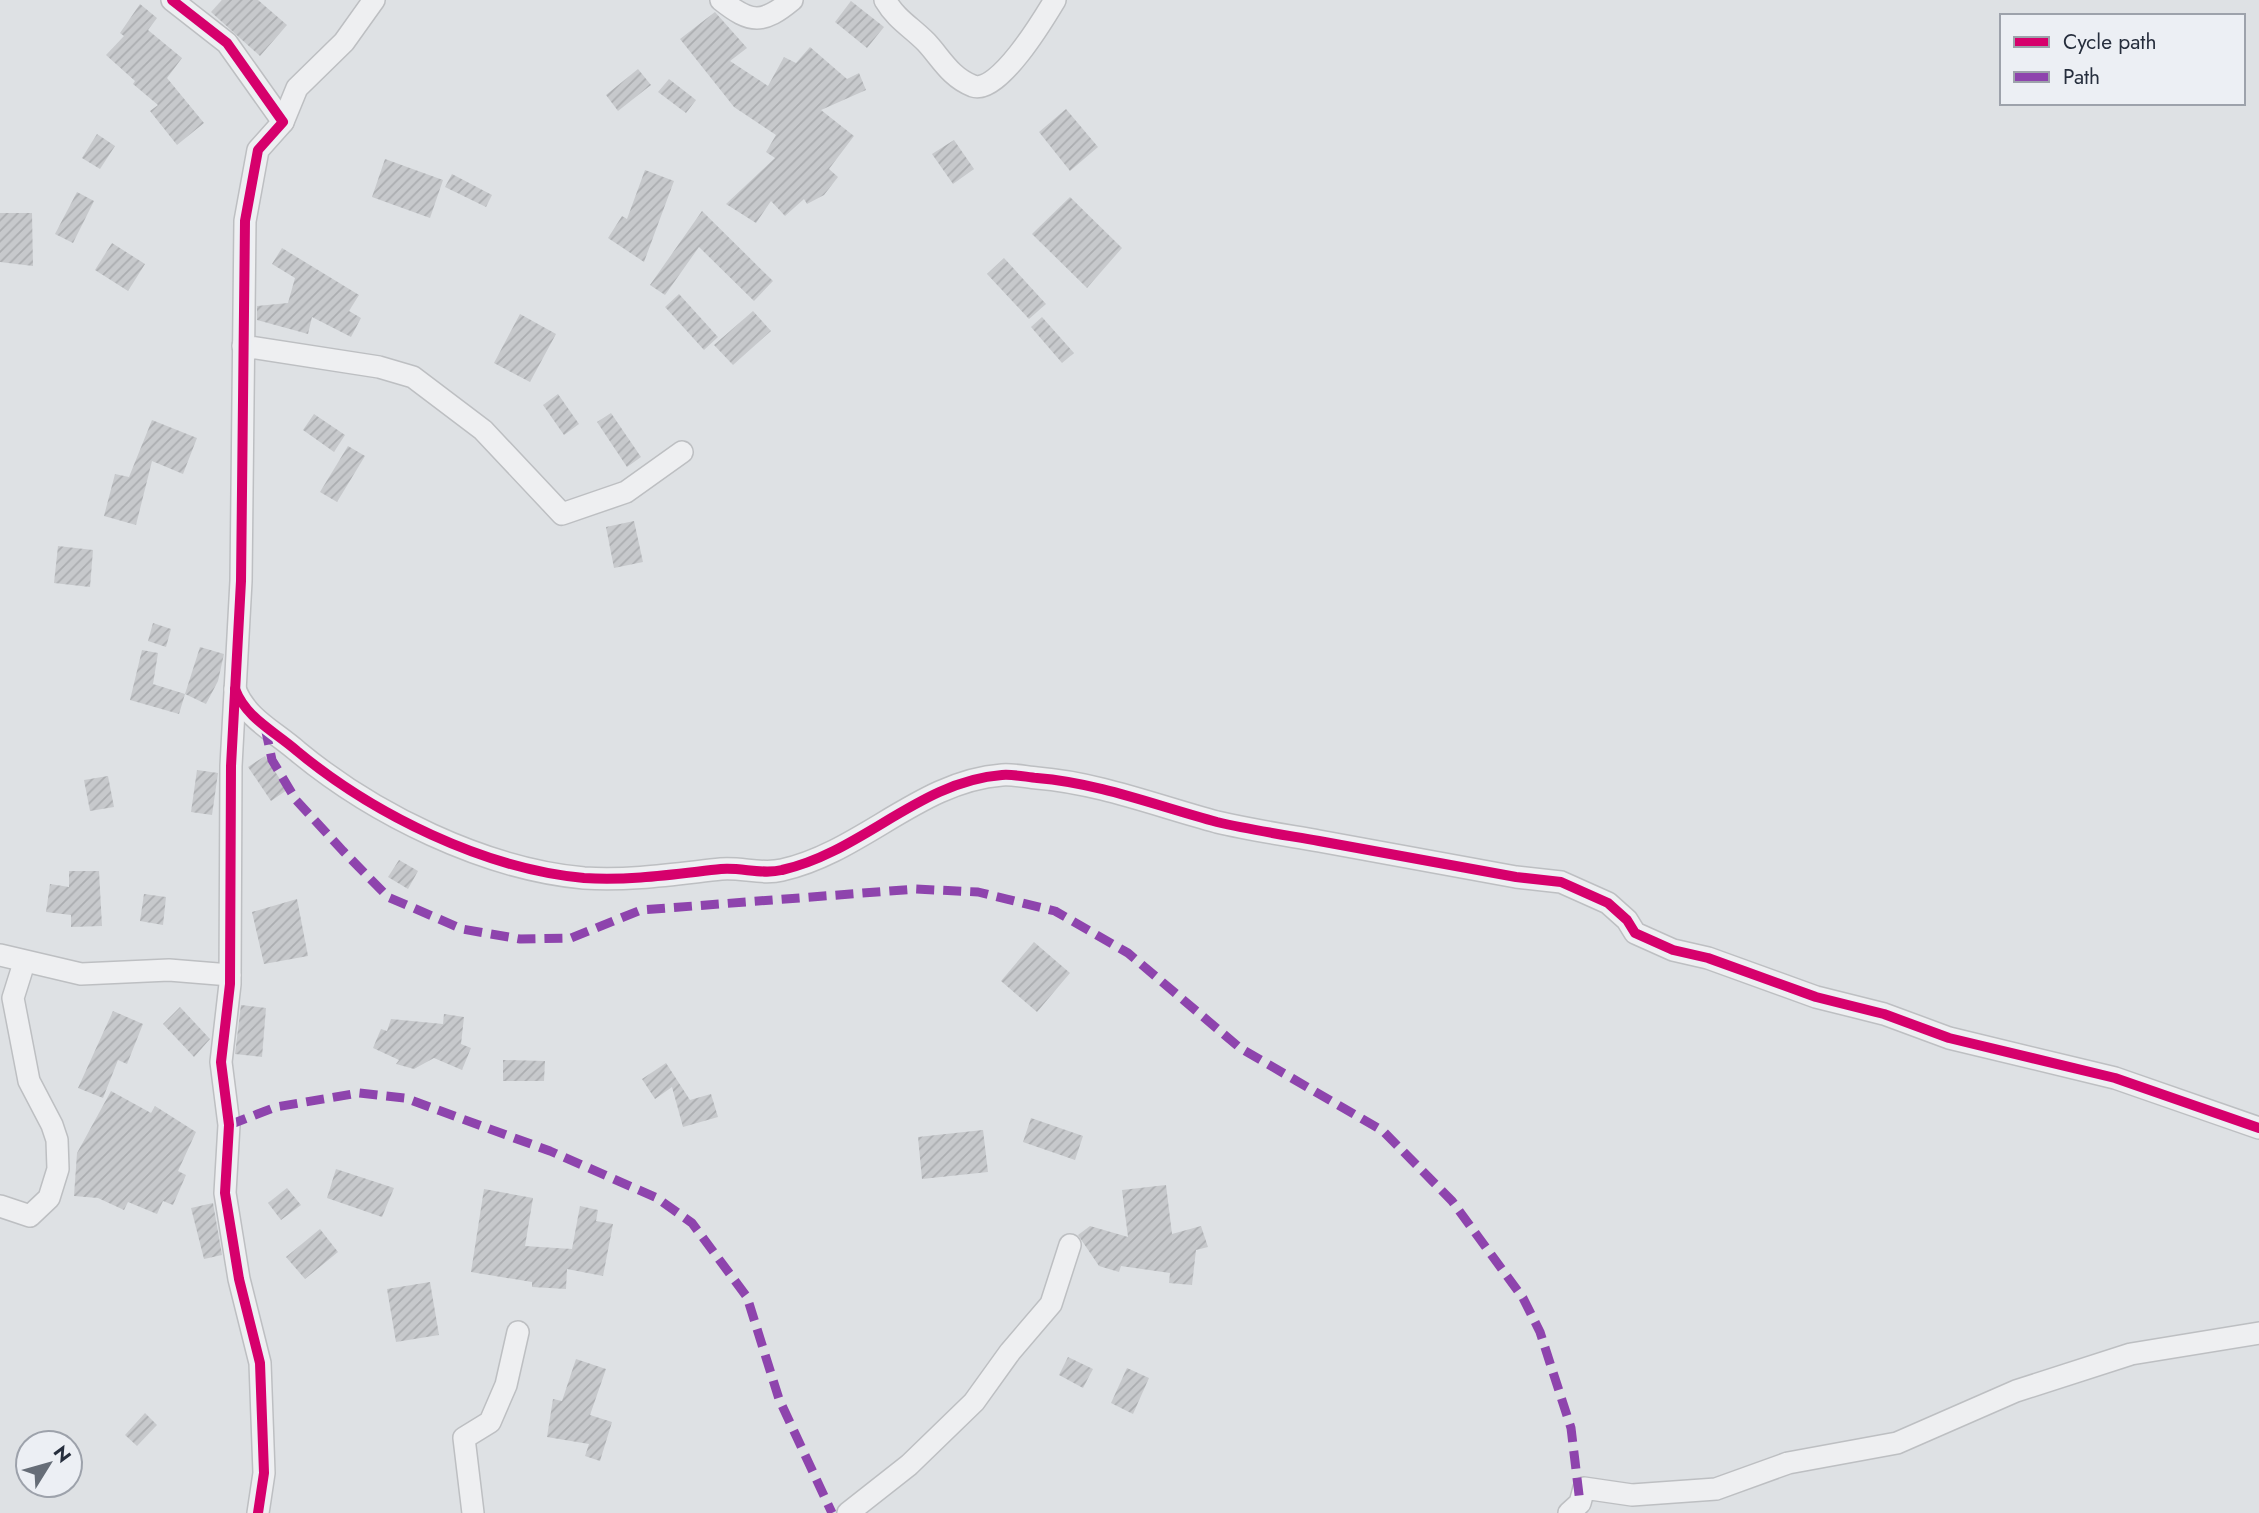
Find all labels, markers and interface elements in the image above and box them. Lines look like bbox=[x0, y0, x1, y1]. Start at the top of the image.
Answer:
legend bbox=[2000, 14, 2245, 105]
text: Cycle path bbox=[2063, 27, 2156, 57]
text: Path bbox=[2063, 62, 2100, 92]
north arrow bbox=[14, 1429, 84, 1499]
text: N bbox=[47, 1440, 78, 1468]

